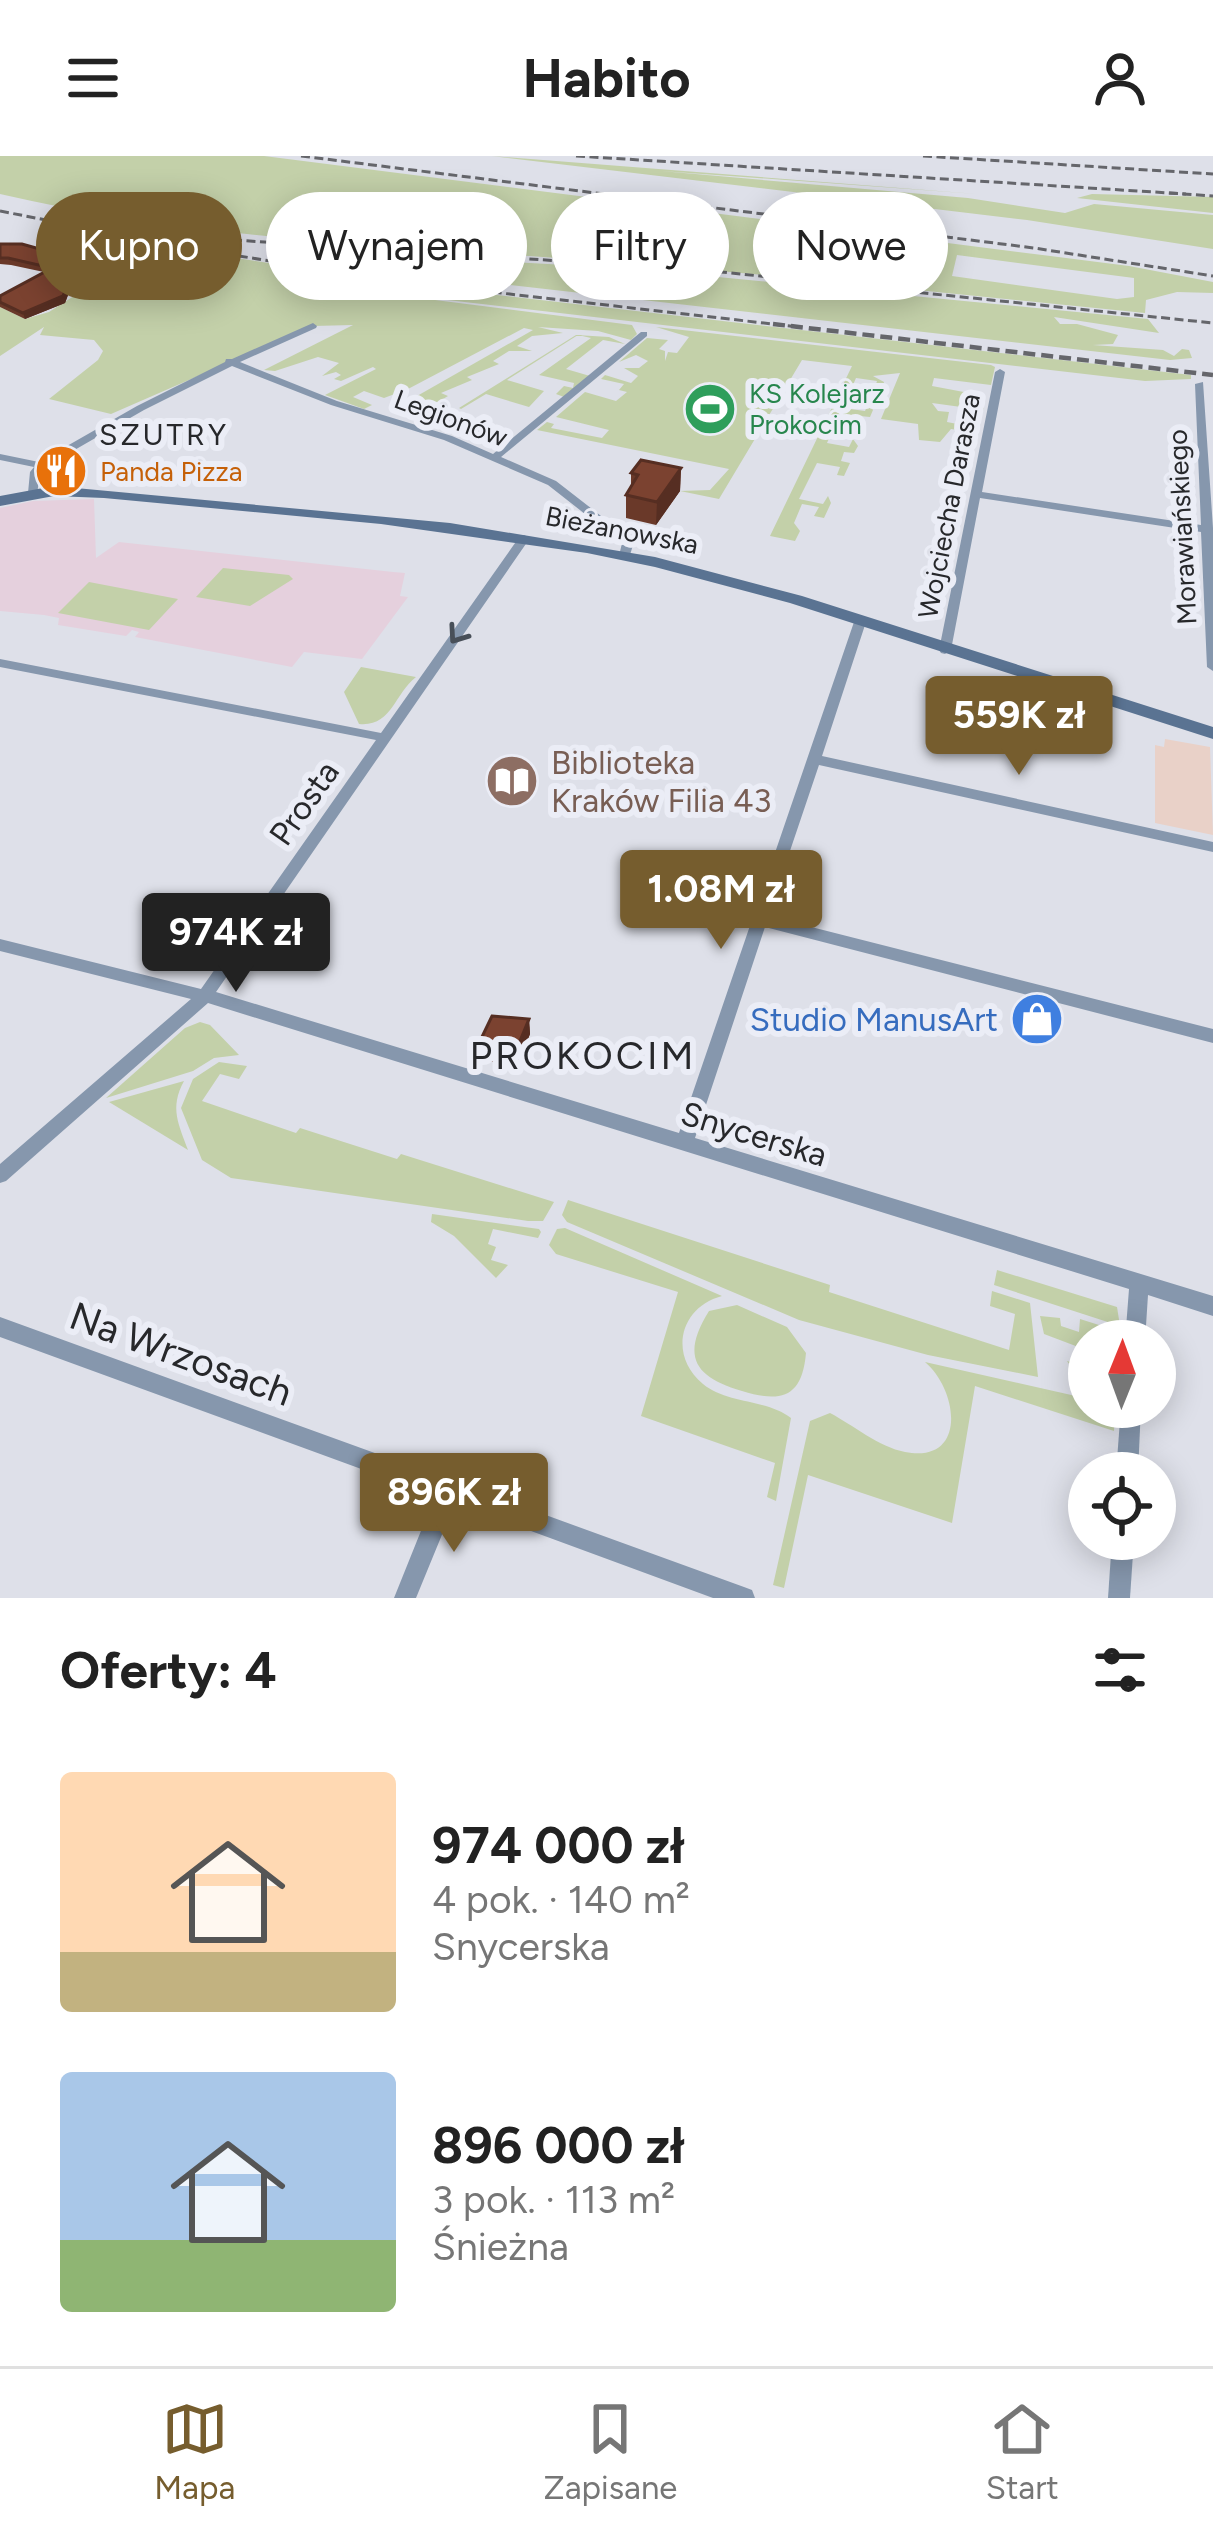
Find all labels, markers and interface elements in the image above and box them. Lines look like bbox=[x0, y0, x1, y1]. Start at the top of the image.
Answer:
icon: menu bbox=[60, 45, 126, 111]
icon: person bbox=[1087, 45, 1153, 111]
text: Habito bbox=[522, 46, 691, 111]
chip: Kupno bbox=[36, 192, 242, 300]
chip: Wynajem bbox=[266, 192, 527, 300]
chip: Filtry bbox=[551, 192, 729, 300]
chip: Nowe bbox=[753, 192, 948, 300]
place label: KS Kolejarz Prokocim bbox=[749, 377, 885, 441]
sports icon: KS Kolejarz Prokocim bbox=[682, 381, 738, 437]
street label: Legionów bbox=[390, 382, 512, 454]
street label: Wojciecha Darasza bbox=[911, 391, 987, 621]
district label: SZUTRY bbox=[99, 416, 229, 453]
street label: Morawiańskiego bbox=[1160, 428, 1204, 626]
restaurant icon: Panda Pizza bbox=[33, 443, 89, 499]
place label: Panda Pizza bbox=[100, 455, 243, 488]
street label: Bieżanowska bbox=[543, 499, 701, 561]
one-way arrow bbox=[449, 622, 471, 644]
pin: 559K zł bbox=[908, 676, 1130, 778]
text: 559K zł bbox=[953, 691, 1085, 738]
place label: Biblioteka Kraków Filia 43 bbox=[551, 743, 771, 820]
street label: Prosta bbox=[261, 753, 347, 853]
library icon: Biblioteka Kraków Filia 43 bbox=[484, 753, 540, 809]
pin: 1.08M zł bbox=[597, 850, 845, 952]
text: 1.08M zł bbox=[647, 865, 795, 912]
pin: 974K zł bbox=[125, 893, 347, 995]
text: 974K zł bbox=[169, 908, 303, 955]
shop icon: Studio ManusArt bbox=[1009, 991, 1065, 1047]
place label: Studio ManusArt bbox=[750, 1000, 998, 1039]
district label: PROKOCIM bbox=[470, 1032, 697, 1079]
street label: Snycerska bbox=[676, 1093, 832, 1175]
street label: Na Wrzosach bbox=[64, 1292, 298, 1416]
north arrow bbox=[1068, 1320, 1176, 1428]
map controls bbox=[1068, 1320, 1176, 1560]
button: locate bbox=[1068, 1452, 1176, 1560]
pin: 896K zł bbox=[343, 1453, 565, 1555]
text: 896K zł bbox=[387, 1468, 521, 1515]
icon: filters bbox=[1087, 1637, 1153, 1703]
text: Oferty: 4 bbox=[60, 1640, 277, 1701]
text: 974 000 zł bbox=[432, 1815, 685, 1876]
icon: home bbox=[156, 1820, 300, 1964]
text: 4 pok. · 140 m² bbox=[432, 1876, 690, 1923]
text: Snycerska bbox=[432, 1923, 610, 1970]
text: 896 000 zł bbox=[432, 2115, 685, 2176]
icon: home bbox=[156, 2120, 300, 2264]
text: 3 pok. · 113 m² bbox=[432, 2176, 675, 2223]
text: Śnieżna bbox=[432, 2223, 569, 2270]
tab: Mapa bbox=[154, 2396, 235, 2507]
tab: Zapisane bbox=[544, 2396, 677, 2507]
tab: Start bbox=[986, 2396, 1059, 2507]

